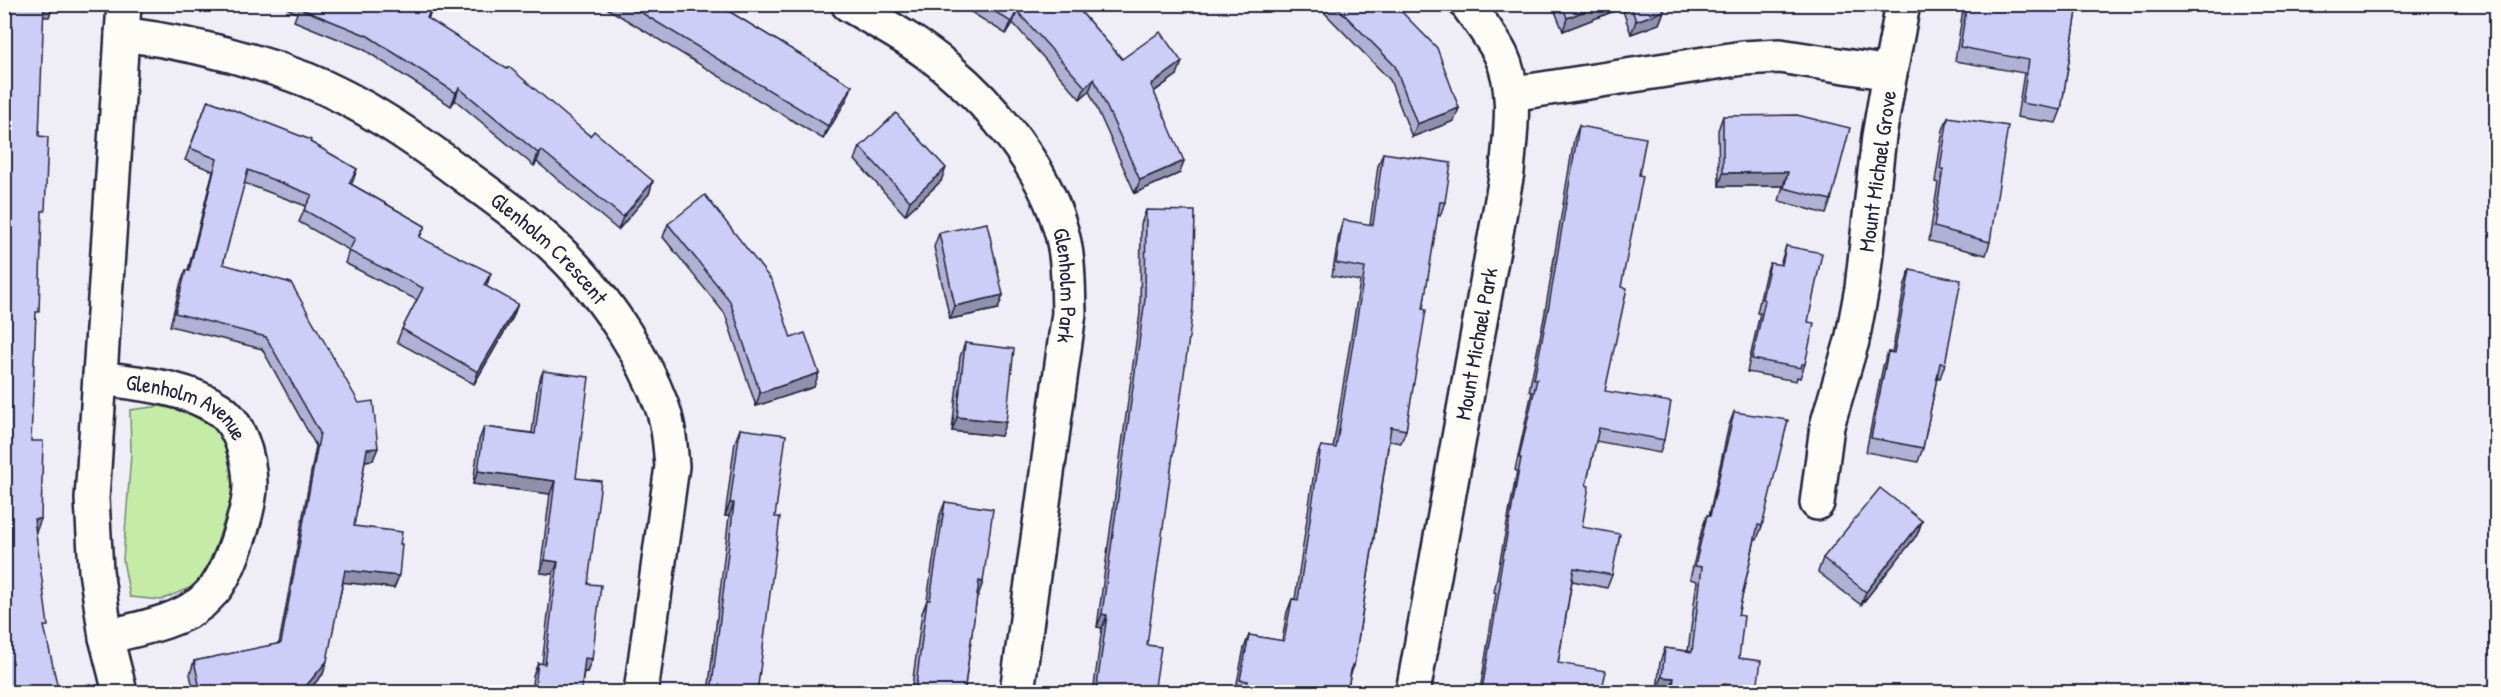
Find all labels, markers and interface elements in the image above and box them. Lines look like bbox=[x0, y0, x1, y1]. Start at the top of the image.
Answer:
street label: Mount Michael Grove bbox=[1851, 88, 1903, 254]
street label: Glenholm Crescent bbox=[485, 185, 615, 311]
street label: Glenholm Park bbox=[1046, 224, 1084, 345]
street label: Mount Michael Park bbox=[1447, 265, 1504, 422]
street label: Glenholm Avenue bbox=[124, 367, 255, 445]

